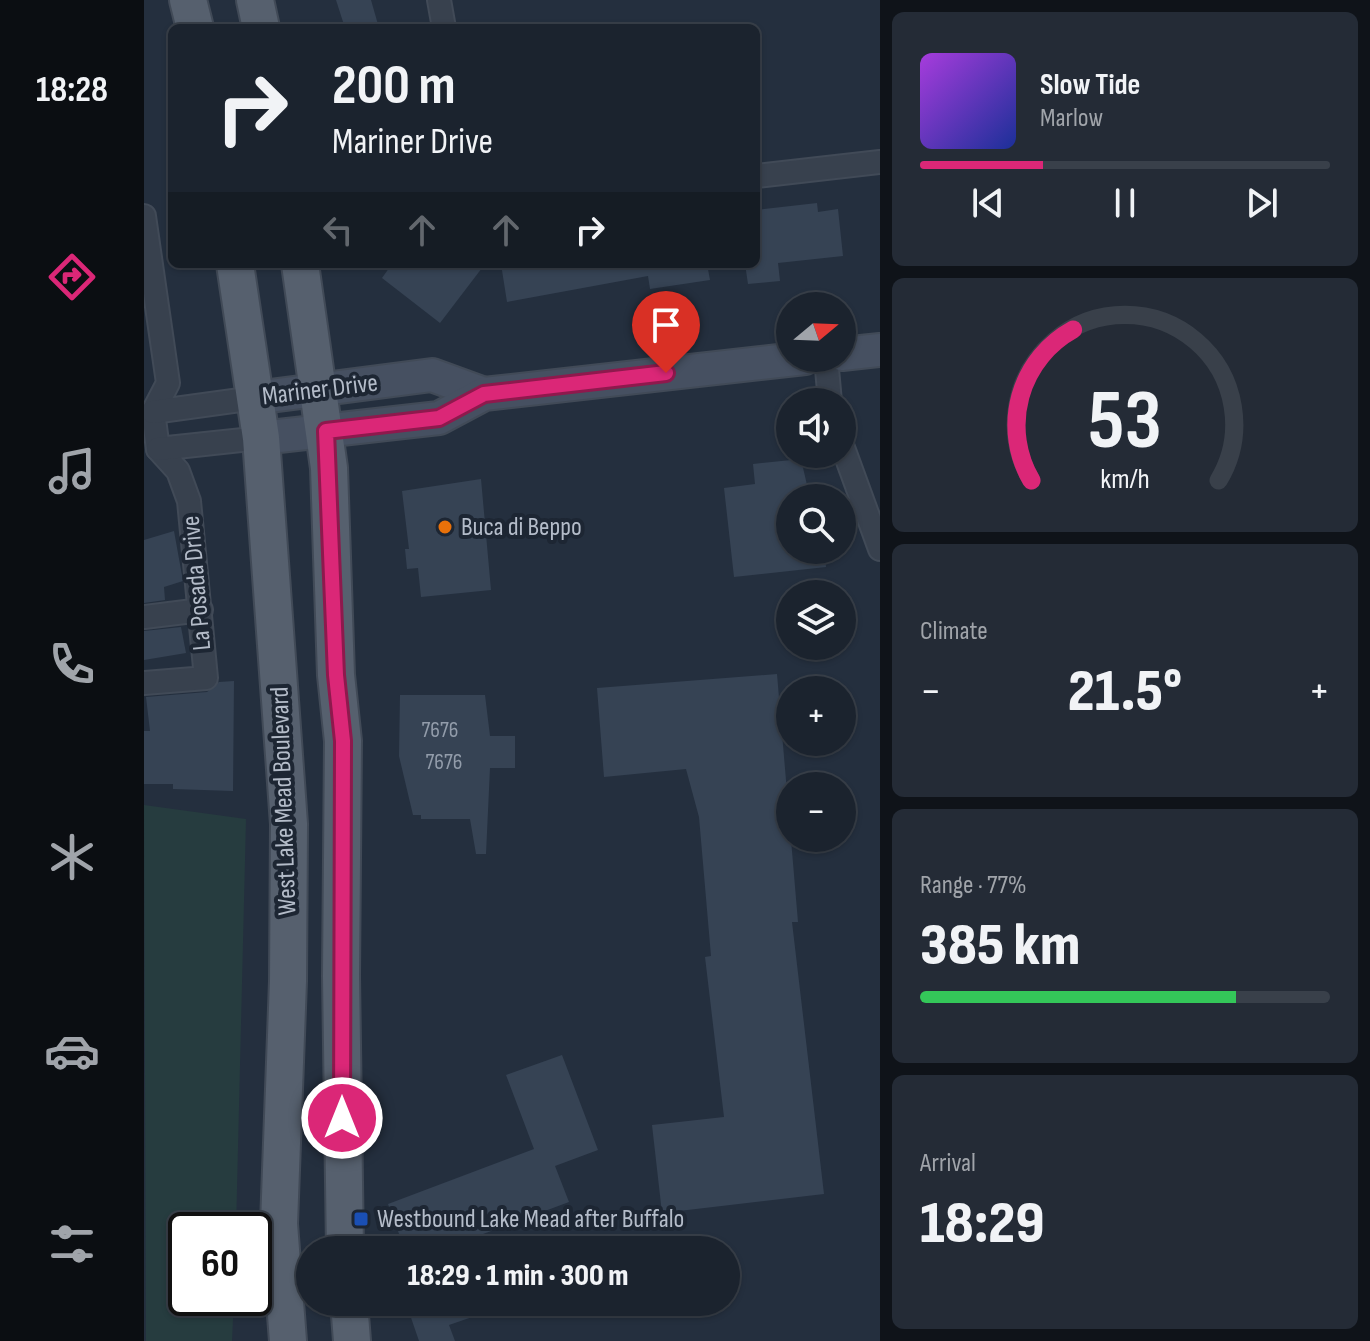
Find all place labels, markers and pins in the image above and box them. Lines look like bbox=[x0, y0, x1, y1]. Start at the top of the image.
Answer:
pin bbox=[632, 291, 700, 373]
place label: Buca di Beppo bbox=[461, 512, 582, 543]
marker: Buca di Beppo bbox=[436, 518, 454, 536]
place label: Westbound Lake Mead after Buffalo bbox=[377, 1204, 684, 1235]
marker: Westbound Lake Mead after Buffalo bbox=[352, 1210, 370, 1228]

